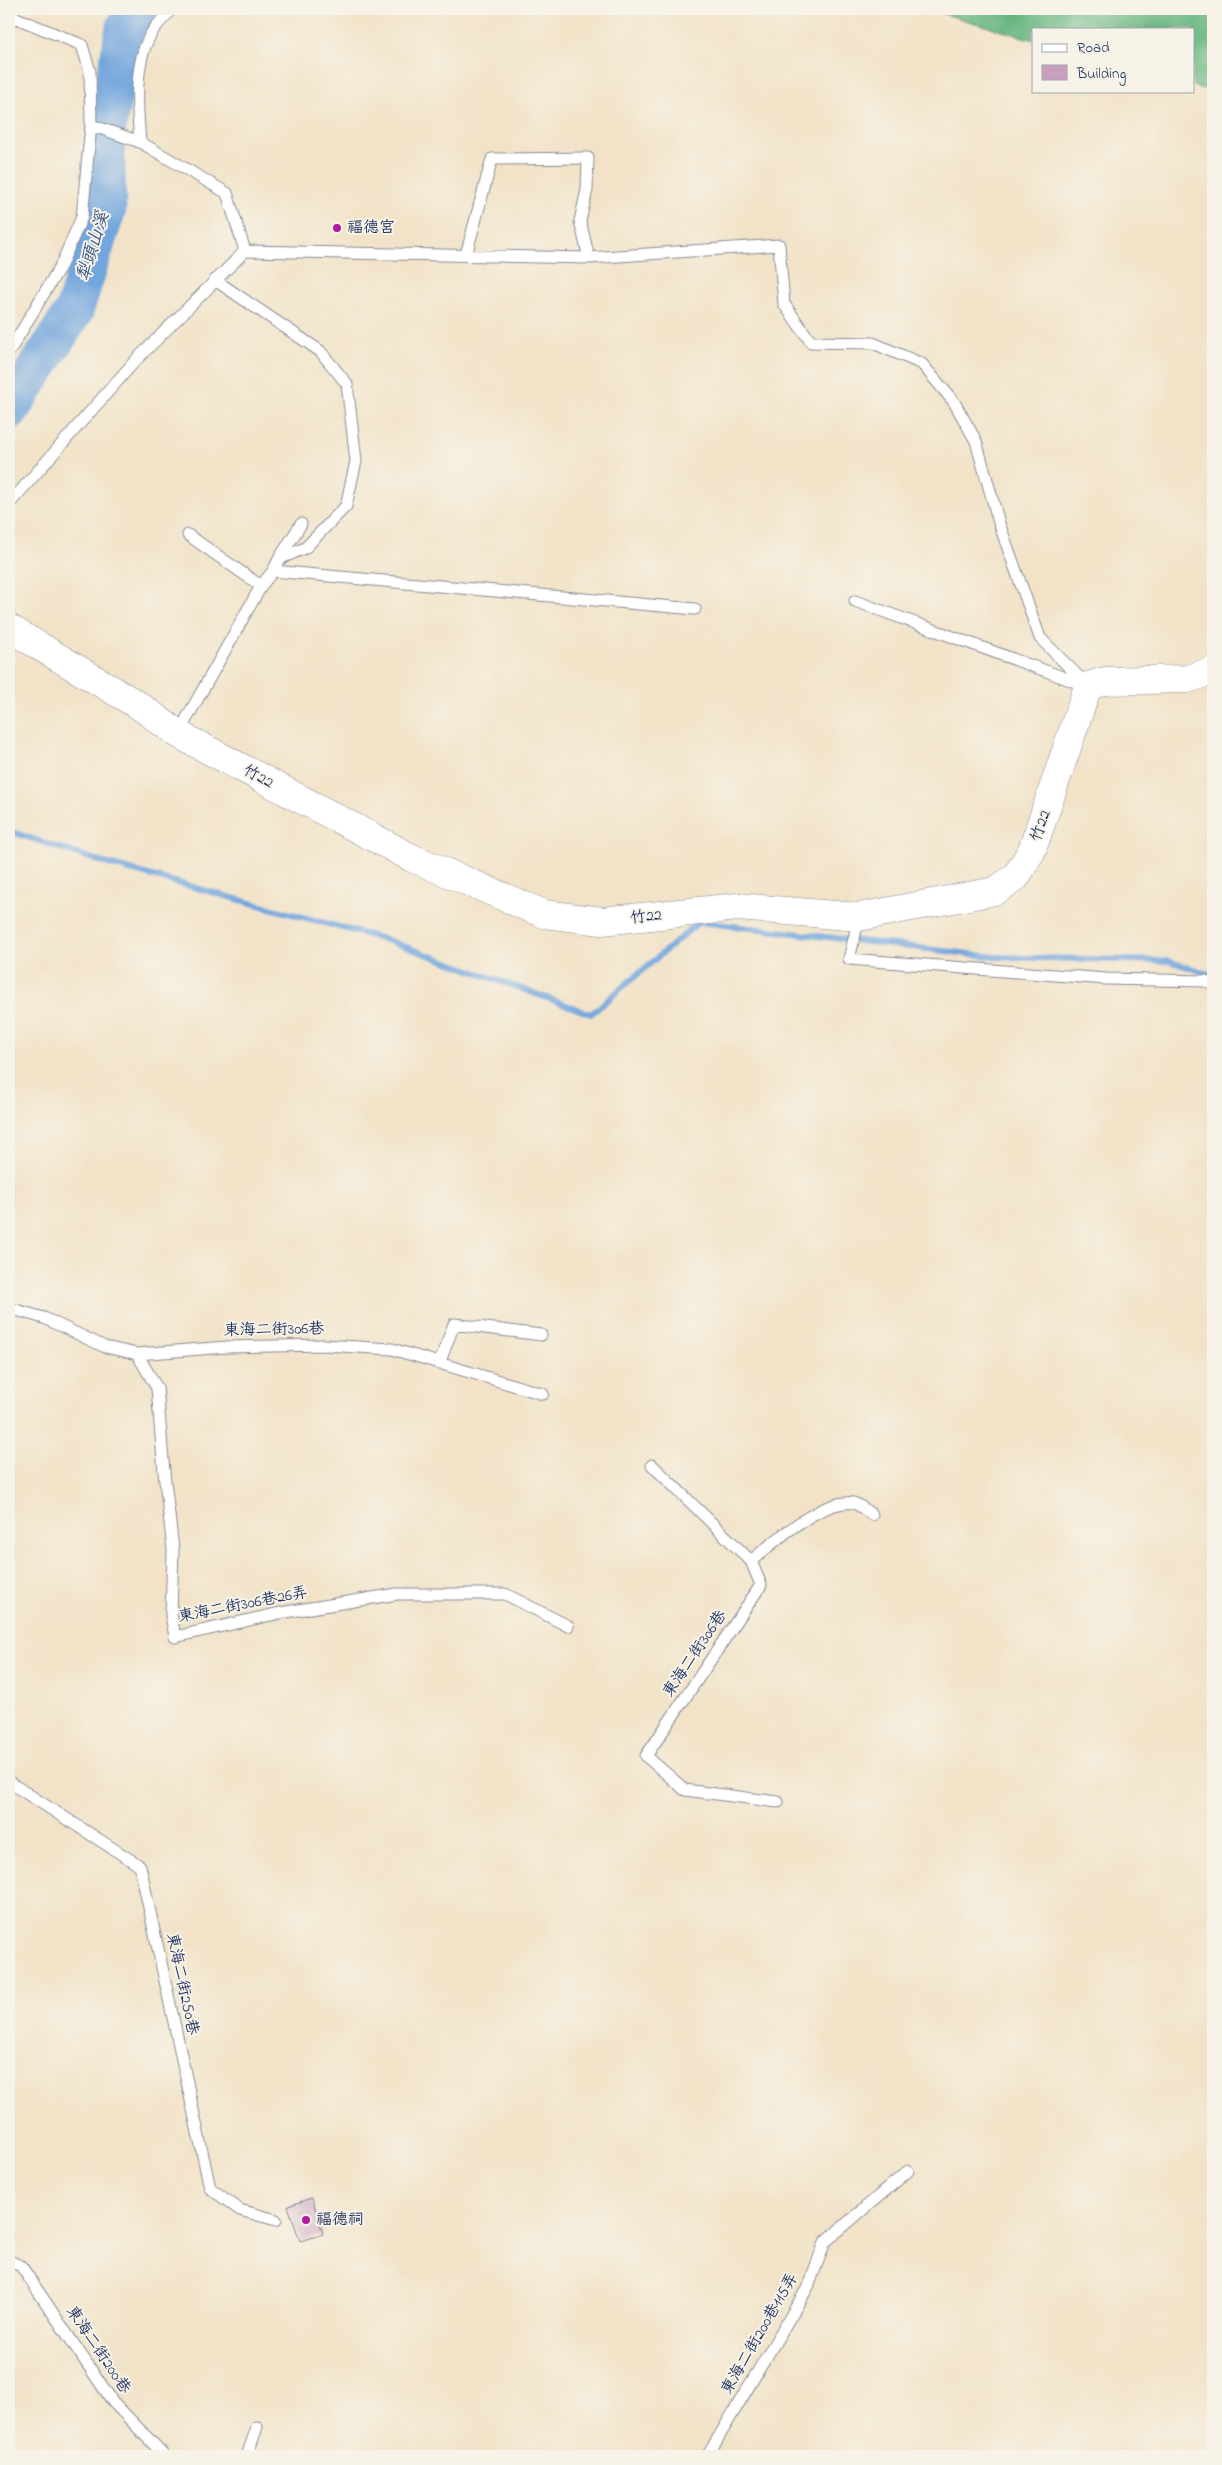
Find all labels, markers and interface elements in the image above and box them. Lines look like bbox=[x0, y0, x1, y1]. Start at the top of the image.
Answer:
legend bbox=[1032, 28, 1194, 92]
text: Road bbox=[1077, 37, 1110, 59]
text: Building bbox=[1076, 63, 1126, 86]
water label: 犁頭山溪 bbox=[71, 208, 117, 285]
place label: 福德宮 bbox=[347, 216, 395, 240]
marker: 福德宮 bbox=[331, 222, 343, 234]
street label: 竹22 bbox=[238, 759, 278, 795]
street label: 竹22 bbox=[1024, 807, 1058, 845]
street label: 竹22 bbox=[629, 903, 663, 931]
street label: 東海二街306巷 bbox=[224, 1317, 324, 1343]
street label: 東海二街306巷26弄 bbox=[176, 1581, 310, 1629]
street label: 東海二街306巷 bbox=[657, 1606, 733, 1702]
street label: 東海二街250巷 bbox=[159, 1931, 205, 2037]
place label: 福德祠 bbox=[316, 2208, 364, 2232]
marker: 福德祠 bbox=[300, 2214, 312, 2226]
street label: 東海二街200巷115弄 bbox=[715, 2269, 805, 2399]
street label: 東海二街200巷 bbox=[60, 2301, 136, 2399]

